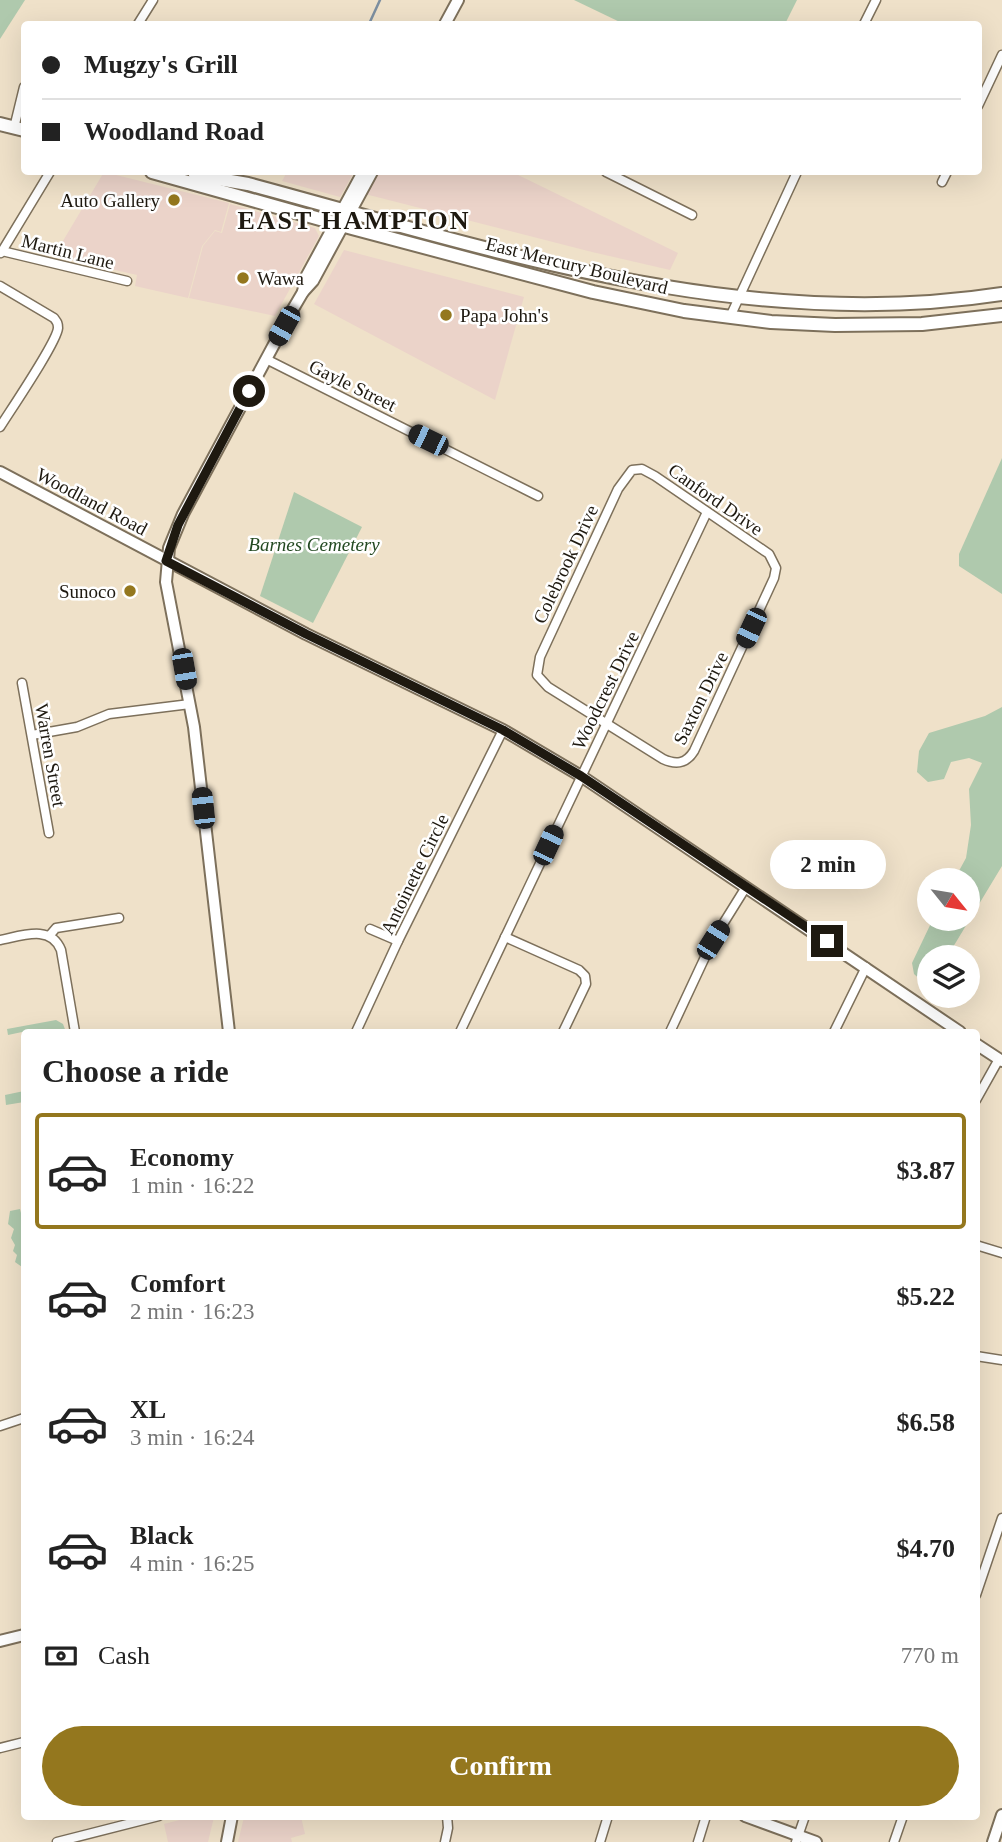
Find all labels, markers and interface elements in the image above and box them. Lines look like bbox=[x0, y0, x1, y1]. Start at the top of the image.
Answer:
text: Mugzy's Grill bbox=[84, 50, 238, 79]
text: Woodland Road bbox=[84, 117, 264, 146]
place label: Auto Gallery bbox=[60, 190, 160, 211]
marker: Auto Gallery bbox=[166, 192, 182, 208]
district label: EAST HAMPTON bbox=[237, 206, 471, 235]
street label: Martin Lane bbox=[20, 230, 116, 273]
street label: East Mercury Boulevard bbox=[484, 233, 671, 298]
place label: Wawa bbox=[257, 268, 305, 289]
marker: Wawa bbox=[235, 270, 251, 286]
car bbox=[265, 303, 304, 349]
place label: Papa John's bbox=[460, 305, 548, 326]
marker: Papa John's bbox=[438, 307, 454, 323]
street label: Gayle Street bbox=[306, 355, 400, 416]
route start bbox=[233, 375, 265, 407]
car bbox=[405, 421, 452, 459]
street label: Canford Drive bbox=[665, 459, 767, 540]
street label: Woodland Road bbox=[33, 463, 151, 540]
street label: Colebrook Drive bbox=[529, 502, 602, 627]
park label: Barnes Cemetery bbox=[248, 534, 380, 555]
place label: Sunoco bbox=[59, 581, 116, 602]
marker: Sunoco bbox=[122, 583, 138, 599]
car bbox=[733, 605, 770, 651]
street label: Woodcrest Drive bbox=[568, 628, 643, 753]
car bbox=[171, 646, 198, 692]
street label: Saxton Drive bbox=[669, 648, 732, 748]
street label: Warren Street bbox=[31, 702, 70, 809]
car bbox=[191, 786, 216, 830]
street label: Antoinette Circle bbox=[376, 811, 453, 938]
car bbox=[530, 822, 567, 868]
callout: 2 min bbox=[769, 839, 885, 888]
text: 2 min bbox=[800, 852, 856, 877]
north arrow bbox=[917, 868, 980, 931]
map controls bbox=[917, 868, 980, 1008]
car bbox=[693, 917, 734, 963]
route end bbox=[811, 925, 843, 957]
button: layers bbox=[917, 945, 980, 1008]
text: Choose a ride bbox=[42, 1053, 229, 1089]
icon: car bbox=[46, 1140, 109, 1203]
text: Economy bbox=[130, 1143, 234, 1172]
text: $3.87 bbox=[897, 1156, 955, 1185]
text: 1 min · 16:22 bbox=[130, 1173, 255, 1198]
icon: car bbox=[46, 1266, 109, 1329]
text: Comfort bbox=[130, 1269, 225, 1298]
text: $5.22 bbox=[897, 1282, 955, 1311]
text: 2 min · 16:23 bbox=[130, 1299, 255, 1324]
icon: car bbox=[46, 1392, 109, 1455]
text: XL bbox=[130, 1395, 166, 1424]
text: $6.58 bbox=[897, 1408, 955, 1437]
text: 3 min · 16:24 bbox=[130, 1425, 255, 1450]
icon: car bbox=[46, 1518, 109, 1581]
text: Black bbox=[130, 1521, 194, 1550]
text: $4.70 bbox=[897, 1534, 955, 1563]
text: 4 min · 16:25 bbox=[130, 1551, 255, 1576]
icon: cash bbox=[42, 1637, 80, 1675]
text: Cash bbox=[98, 1641, 150, 1670]
text: 770 m bbox=[901, 1643, 959, 1668]
button: Confirm bbox=[42, 1726, 959, 1806]

